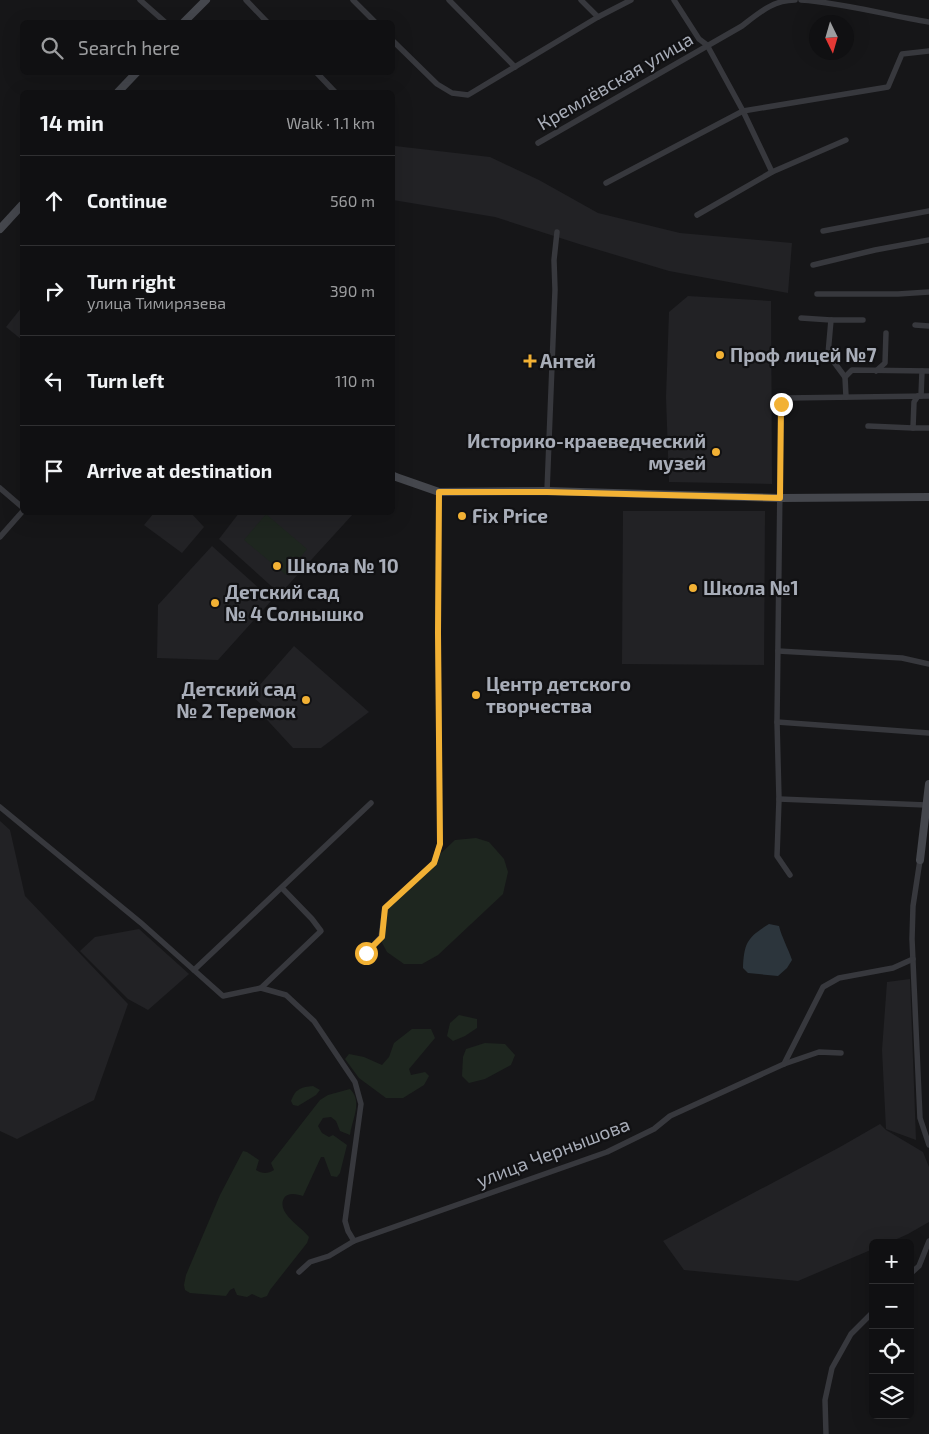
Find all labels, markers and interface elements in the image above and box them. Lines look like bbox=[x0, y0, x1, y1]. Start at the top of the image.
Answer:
north arrow bbox=[809, 15, 854, 60]
search box bbox=[20, 20, 395, 75]
street label: Кремлёвская улица bbox=[533, 27, 697, 135]
icon: search bbox=[38, 34, 66, 62]
text: Search here bbox=[78, 36, 180, 59]
text: 14 min bbox=[40, 110, 104, 135]
text: Walk · 1.1 km bbox=[286, 113, 375, 132]
icon: ahead bbox=[40, 187, 68, 215]
text: Continue bbox=[87, 189, 167, 212]
text: 560 m bbox=[330, 191, 375, 210]
text: Turn right bbox=[87, 270, 175, 293]
icon: right bbox=[40, 277, 68, 305]
text: 390 m bbox=[330, 281, 375, 300]
text: улица Тимирязева bbox=[87, 293, 226, 312]
place label: Проф лицей №7 bbox=[730, 343, 876, 366]
place label: Антей bbox=[540, 349, 596, 372]
marker: Проф лицей №7 bbox=[714, 349, 726, 361]
marker: Антей bbox=[524, 355, 536, 367]
icon: left bbox=[40, 367, 68, 395]
text: Turn left bbox=[87, 369, 164, 392]
text: 110 m bbox=[335, 371, 375, 390]
route end bbox=[770, 393, 793, 416]
place label: Историко-краеведческий музей bbox=[467, 429, 706, 474]
marker: Историко-краеведческий музей bbox=[710, 446, 722, 458]
icon: arrive bbox=[40, 457, 68, 485]
text: Arrive at destination bbox=[87, 459, 272, 482]
place label: Fix Price bbox=[472, 504, 548, 527]
marker: Fix Price bbox=[456, 510, 468, 522]
place label: Школа № 10 bbox=[287, 554, 399, 577]
marker: Школа № 10 bbox=[271, 560, 283, 572]
place label: Школа №1 bbox=[703, 576, 799, 599]
place label: Детский сад № 4 Солнышко bbox=[225, 580, 364, 625]
marker: Школа №1 bbox=[687, 582, 699, 594]
marker: Детский сад № 4 Солнышко bbox=[209, 597, 221, 609]
place label: Центр детского творчества bbox=[486, 672, 631, 717]
place label: Детский сад № 2 Теремок bbox=[176, 677, 296, 722]
marker: Центр детского творчества bbox=[470, 689, 482, 701]
marker: Детский сад № 2 Теремок bbox=[300, 694, 312, 706]
route start bbox=[355, 942, 378, 965]
street label: улица Чернышова bbox=[473, 1112, 633, 1192]
map controls bbox=[869, 1239, 914, 1419]
button: + bbox=[869, 1239, 914, 1284]
button: − bbox=[869, 1284, 914, 1329]
button: locate bbox=[869, 1329, 914, 1374]
button: layers bbox=[869, 1374, 914, 1419]

